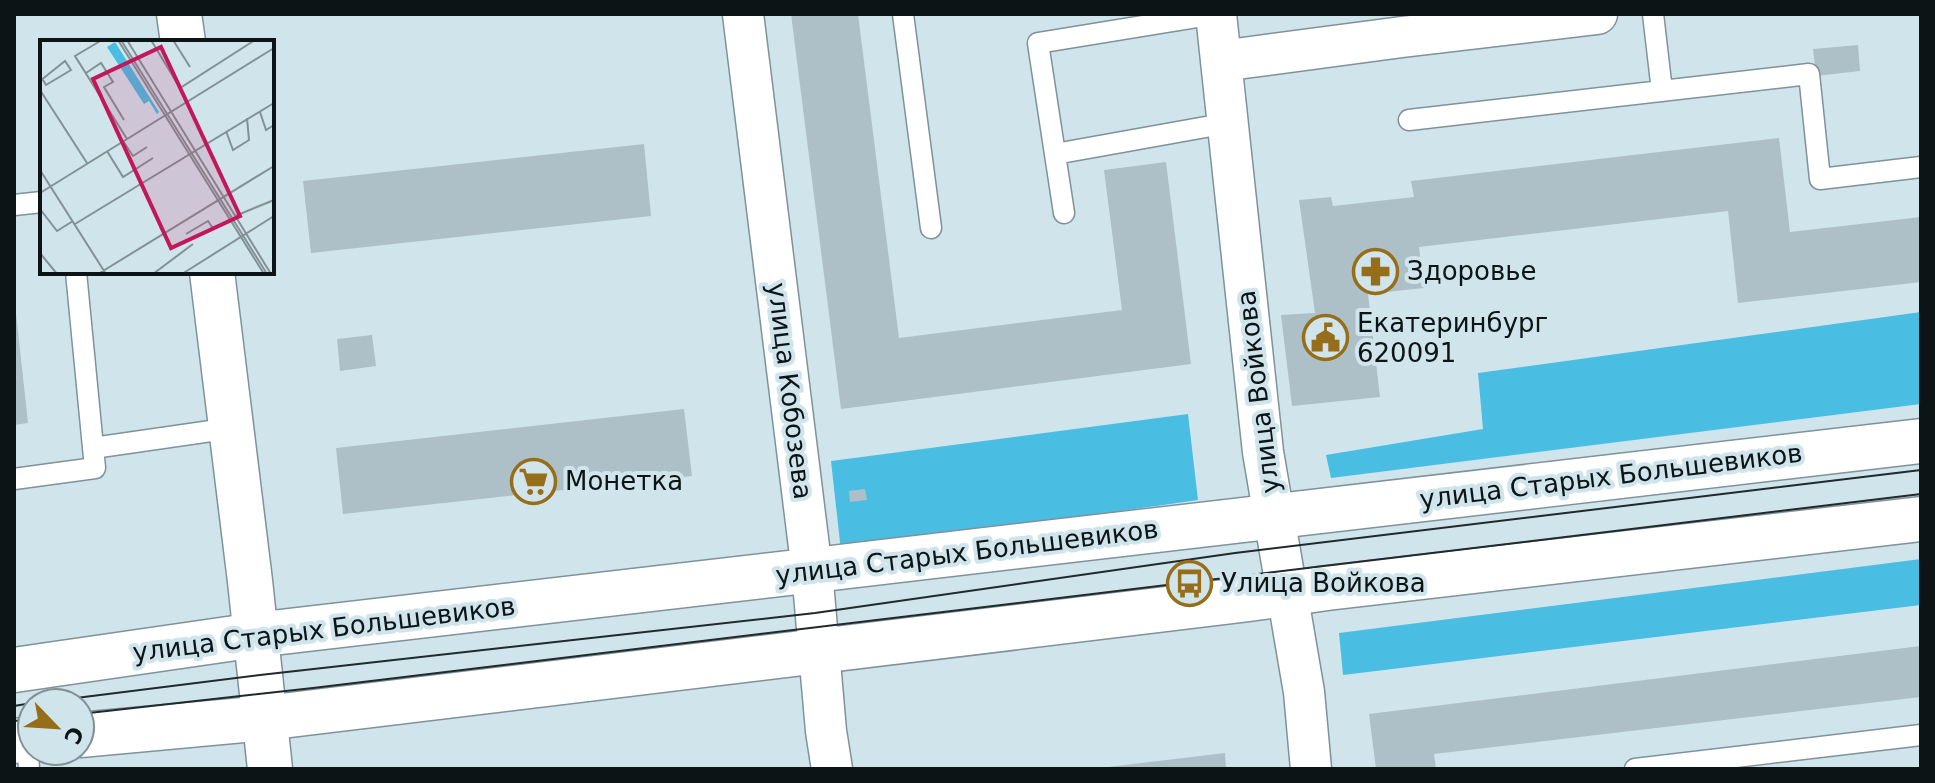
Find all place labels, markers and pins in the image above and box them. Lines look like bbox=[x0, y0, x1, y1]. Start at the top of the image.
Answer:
pharmacy icon: Здоровье bbox=[1352, 247, 1400, 295]
place label: Здоровье bbox=[1407, 256, 1537, 286]
place label: Екатеринбург 620091 bbox=[1357, 308, 1548, 368]
public building icon: Екатеринбург 620091 bbox=[1302, 314, 1350, 362]
supermarket icon: Монетка bbox=[510, 457, 558, 505]
place label: Монетка bbox=[565, 466, 683, 496]
bus stop icon: Улица Войкова bbox=[1166, 559, 1214, 607]
place label: Улица Войкова bbox=[1221, 568, 1426, 598]

